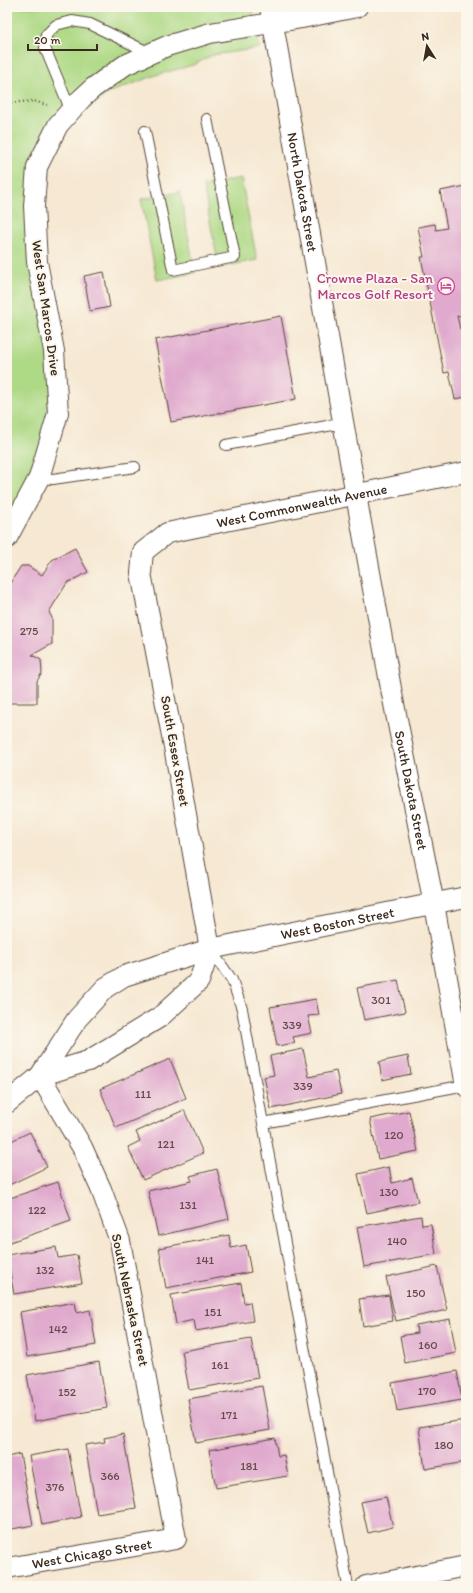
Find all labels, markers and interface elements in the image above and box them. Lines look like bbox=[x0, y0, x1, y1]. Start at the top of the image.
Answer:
scale bar bbox=[28, 26, 97, 52]
north arrow bbox=[407, 26, 447, 66]
text: N bbox=[420, 30, 430, 44]
text: 20 m bbox=[34, 33, 61, 47]
street label: North Dakota Street bbox=[284, 131, 322, 253]
street label: West San Marcos Drive bbox=[28, 239, 64, 377]
place label: Crowne Plaza - San Marcos Golf Resort bbox=[317, 270, 433, 303]
hotel icon: Crowne Plaza - San Marcos Golf Resort bbox=[436, 276, 456, 296]
street label: West Commonwealth Avenue bbox=[215, 480, 389, 531]
house number: 275 bbox=[20, 624, 38, 638]
street label: South Essex Street bbox=[157, 694, 193, 808]
street label: South Dakota Street bbox=[391, 729, 432, 852]
street label: West Boston Street bbox=[279, 903, 396, 943]
house number: 301 bbox=[371, 993, 391, 1007]
house number: 339 bbox=[282, 1018, 302, 1032]
house number: 339 bbox=[293, 1079, 313, 1093]
house number: 111 bbox=[135, 1087, 152, 1101]
house number: 120 bbox=[384, 1128, 404, 1142]
house number: 121 bbox=[157, 1137, 175, 1151]
house number: 130 bbox=[379, 1185, 399, 1199]
house number: 131 bbox=[179, 1198, 197, 1212]
house number: 122 bbox=[28, 1203, 47, 1217]
street label: South Nebraska Street bbox=[108, 1232, 152, 1368]
house number: 140 bbox=[387, 1234, 407, 1248]
house number: 141 bbox=[196, 1253, 215, 1267]
house number: 132 bbox=[36, 1263, 55, 1277]
house number: 150 bbox=[406, 1286, 426, 1300]
house number: 151 bbox=[204, 1305, 222, 1319]
house number: 142 bbox=[48, 1322, 68, 1336]
house number: 160 bbox=[418, 1338, 438, 1352]
house number: 161 bbox=[211, 1358, 229, 1372]
house number: 170 bbox=[418, 1384, 436, 1398]
house number: 152 bbox=[58, 1385, 77, 1399]
house number: 171 bbox=[220, 1408, 238, 1422]
house number: 180 bbox=[434, 1438, 454, 1452]
house number: 181 bbox=[240, 1459, 258, 1473]
house number: 366 bbox=[100, 1469, 120, 1483]
house number: 376 bbox=[46, 1480, 64, 1494]
street label: West Chicago Street bbox=[30, 1535, 153, 1572]

